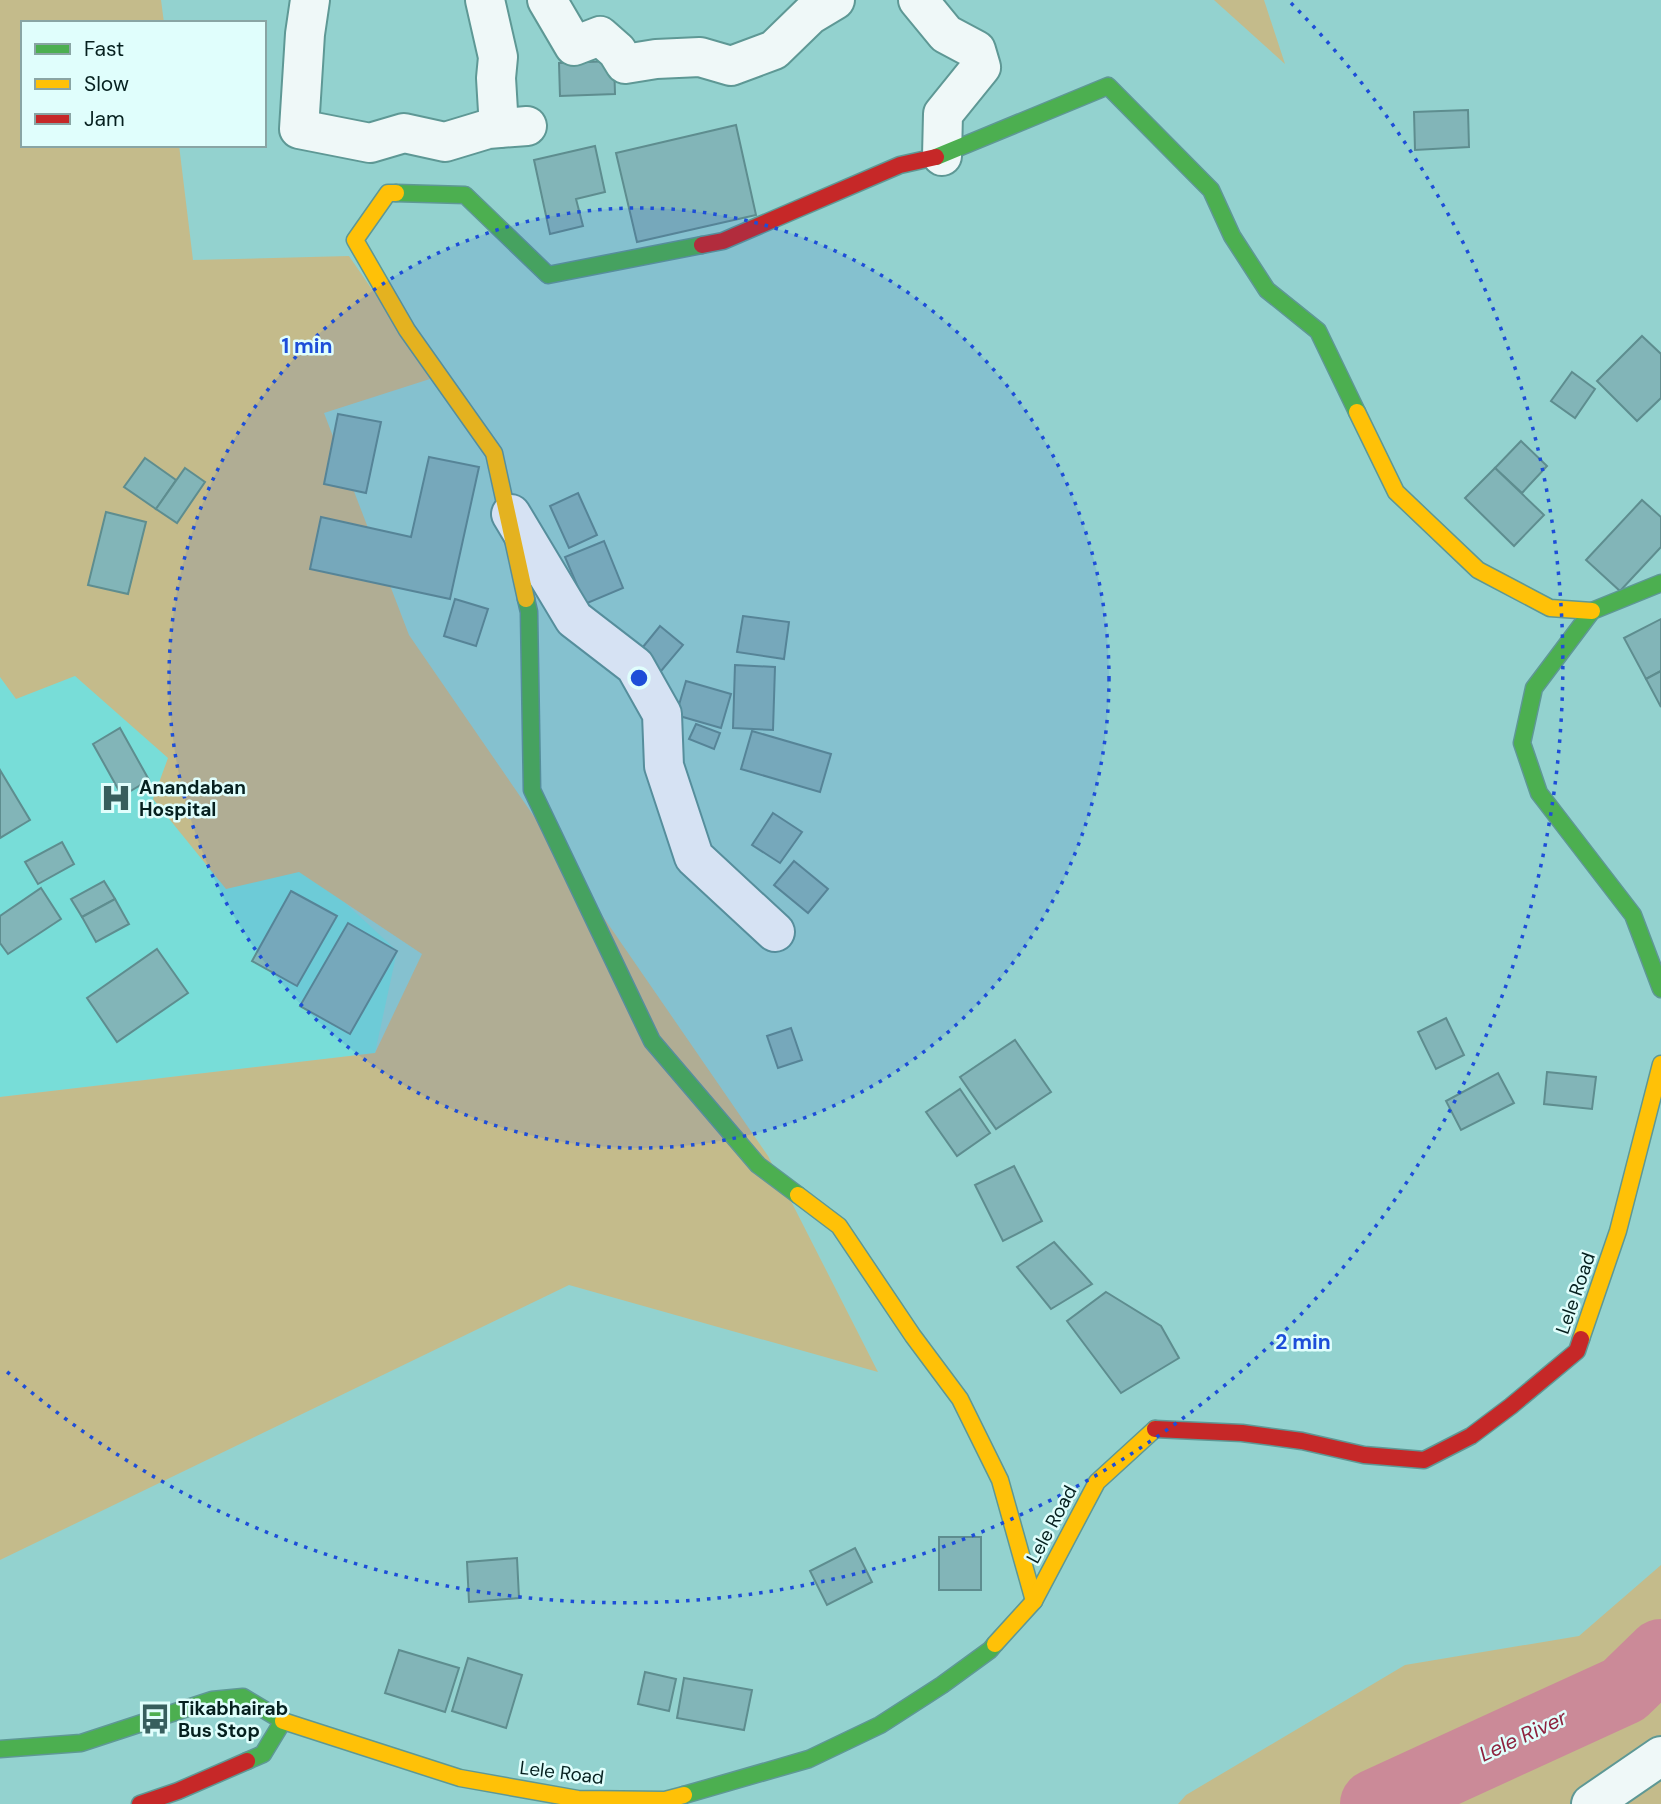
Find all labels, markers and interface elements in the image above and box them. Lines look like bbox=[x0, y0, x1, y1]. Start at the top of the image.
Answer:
legend bbox=[21, 21, 266, 147]
text: Fast bbox=[84, 35, 124, 63]
text: Slow bbox=[84, 70, 129, 98]
text: Jam bbox=[84, 105, 125, 133]
text: 1 min bbox=[281, 332, 333, 360]
centre of rings bbox=[627, 666, 651, 690]
place label: Anandaban Hospital bbox=[139, 775, 246, 822]
hospital icon: Anandaban Hospital bbox=[99, 781, 133, 815]
street label: Lele Road bbox=[1550, 1249, 1601, 1337]
text: 2 min bbox=[1275, 1328, 1331, 1356]
street label: Lele Road bbox=[1021, 1481, 1082, 1568]
place label: Tikabhairab Bus Stop bbox=[178, 1696, 288, 1743]
bus stop icon: Tikabhairab Bus Stop bbox=[138, 1702, 172, 1736]
water label: Lele River bbox=[1475, 1703, 1572, 1768]
street label: Lele Road bbox=[518, 1755, 606, 1790]

